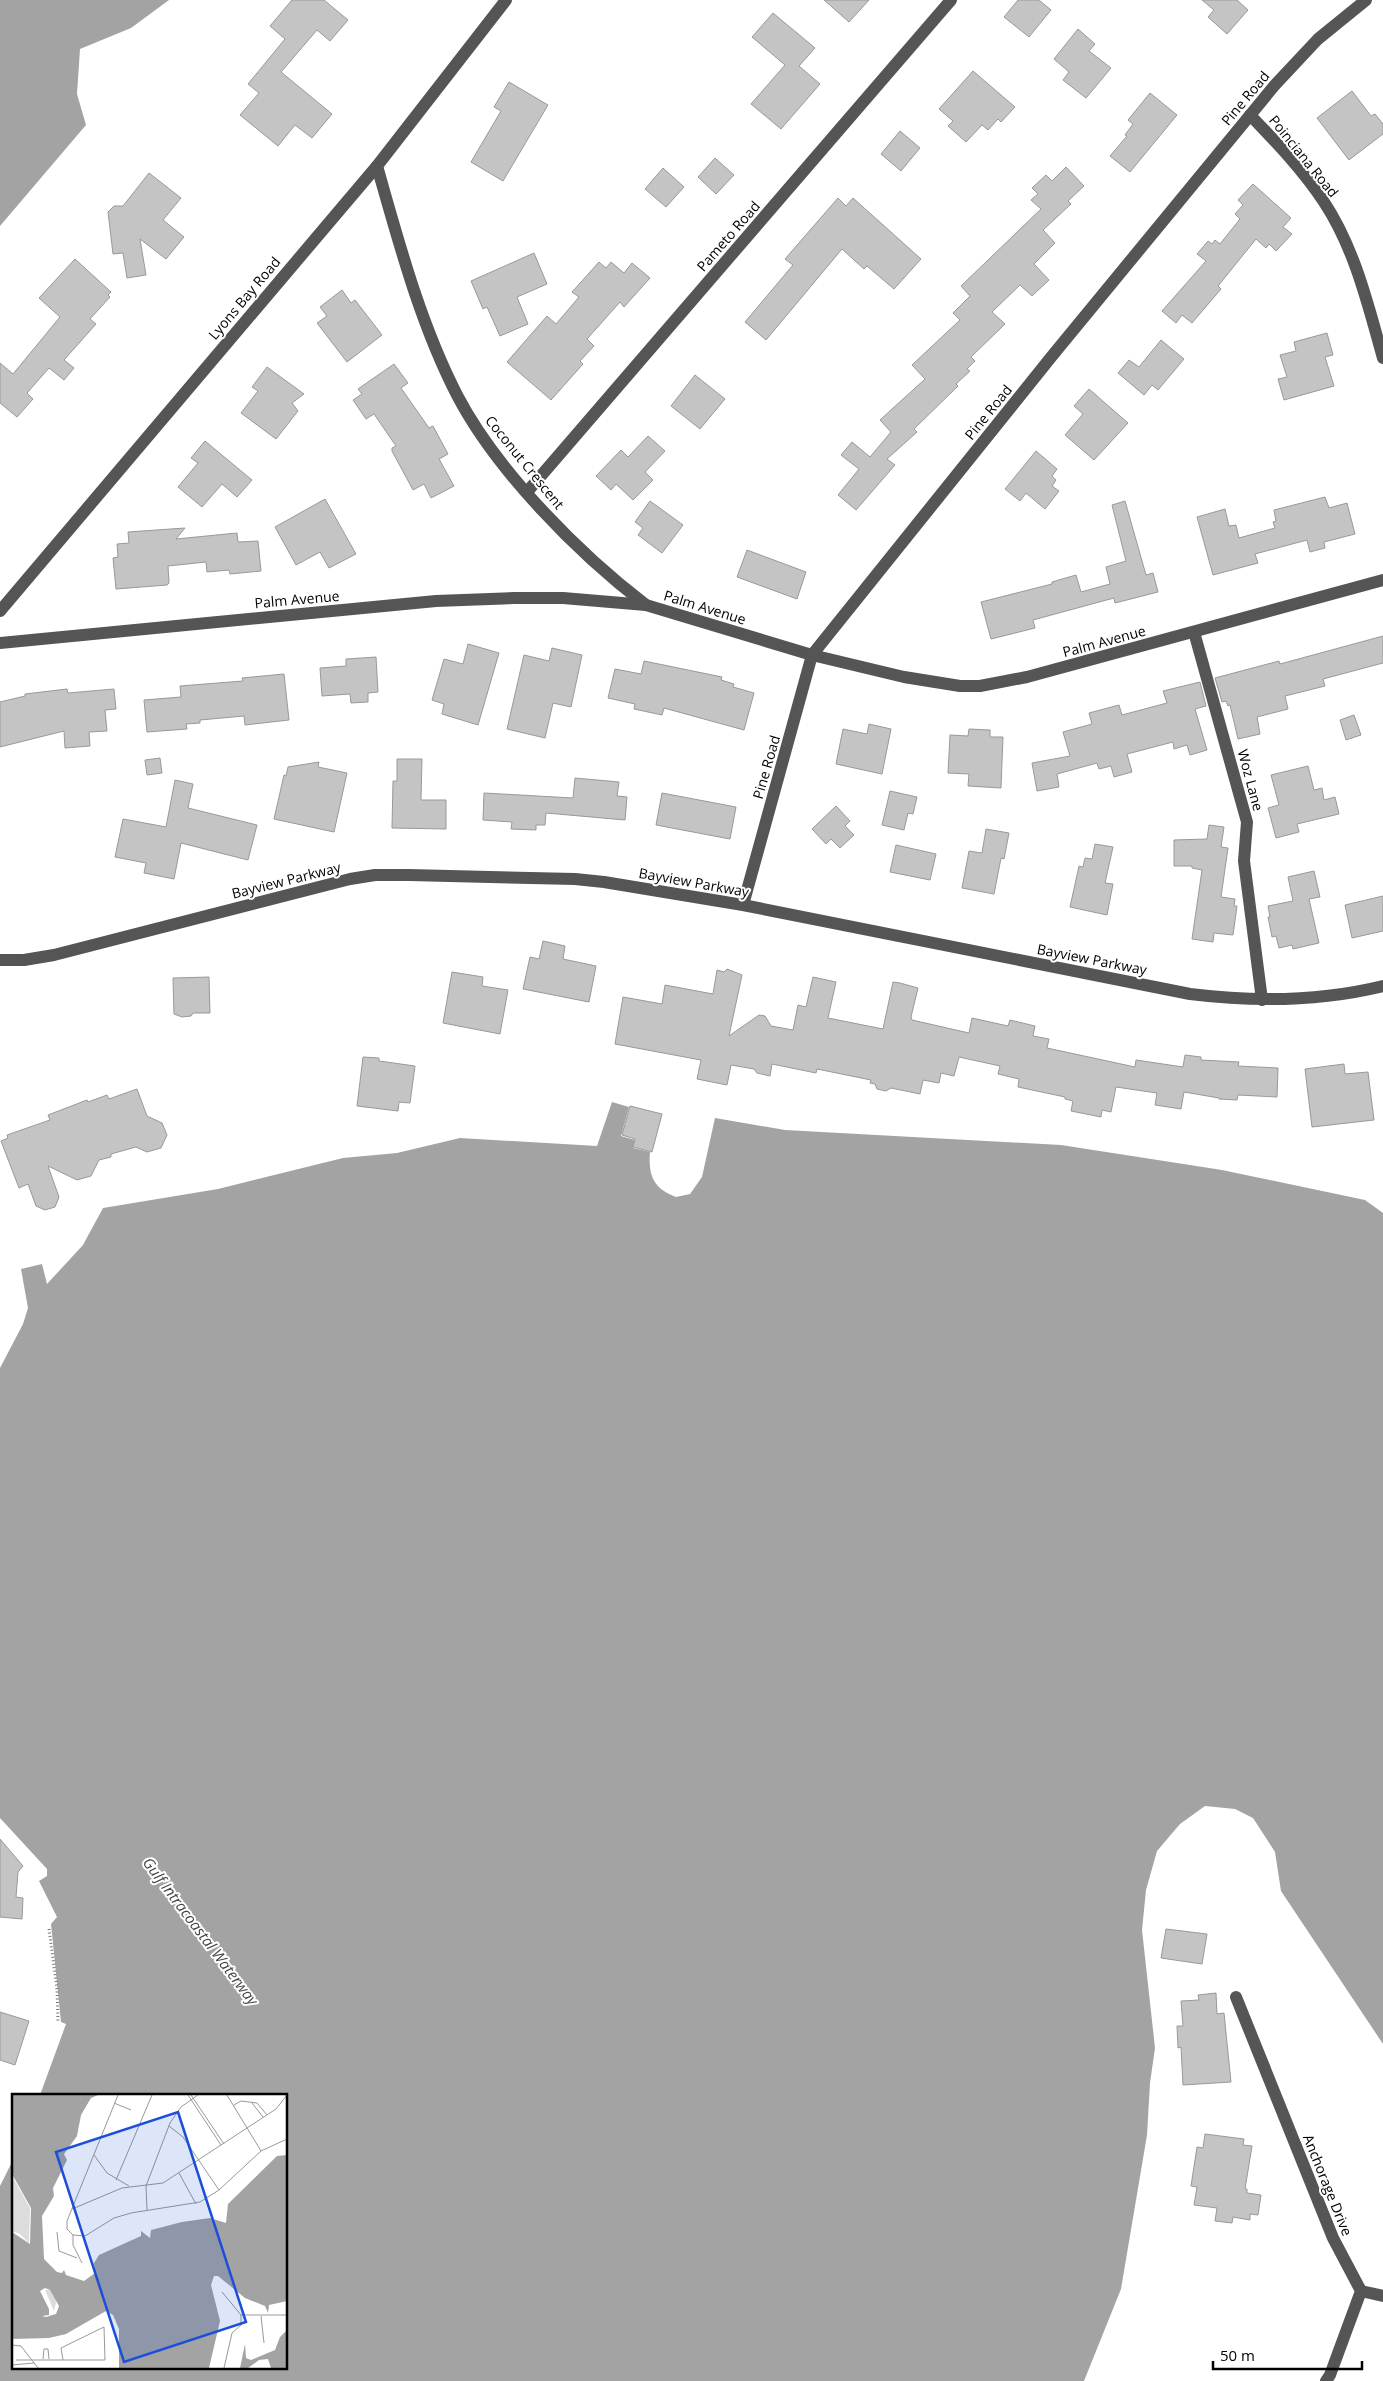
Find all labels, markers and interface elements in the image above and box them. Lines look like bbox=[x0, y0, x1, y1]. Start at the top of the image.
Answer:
street label: Pine Road bbox=[1217, 67, 1273, 129]
street label: Poinciana Road bbox=[1265, 111, 1343, 201]
street label: Pameto Road bbox=[692, 197, 764, 275]
street label: Lyons Bay Road bbox=[204, 253, 284, 343]
street label: Pine Road bbox=[960, 381, 1016, 443]
street label: Coconut Crescent bbox=[481, 411, 569, 513]
street label: Palm Avenue bbox=[662, 585, 749, 629]
street label: Palm Avenue bbox=[254, 586, 340, 612]
street label: Palm Avenue bbox=[1060, 621, 1148, 661]
street label: Pine Road bbox=[748, 733, 784, 801]
street label: Woz Lane bbox=[1234, 747, 1268, 813]
street label: Bayview Parkway bbox=[230, 857, 343, 903]
street label: Bayview Parkway bbox=[637, 863, 752, 901]
street label: Bayview Parkway bbox=[1035, 939, 1150, 979]
water label: Gulf Intracoastal Waterway bbox=[139, 1853, 264, 2010]
inset map bbox=[12, 2094, 288, 2368]
street label: Anchorage Drive bbox=[1299, 2131, 1357, 2239]
scale bar bbox=[1213, 2338, 1362, 2370]
text: 50 m bbox=[1220, 2345, 1255, 2365]

